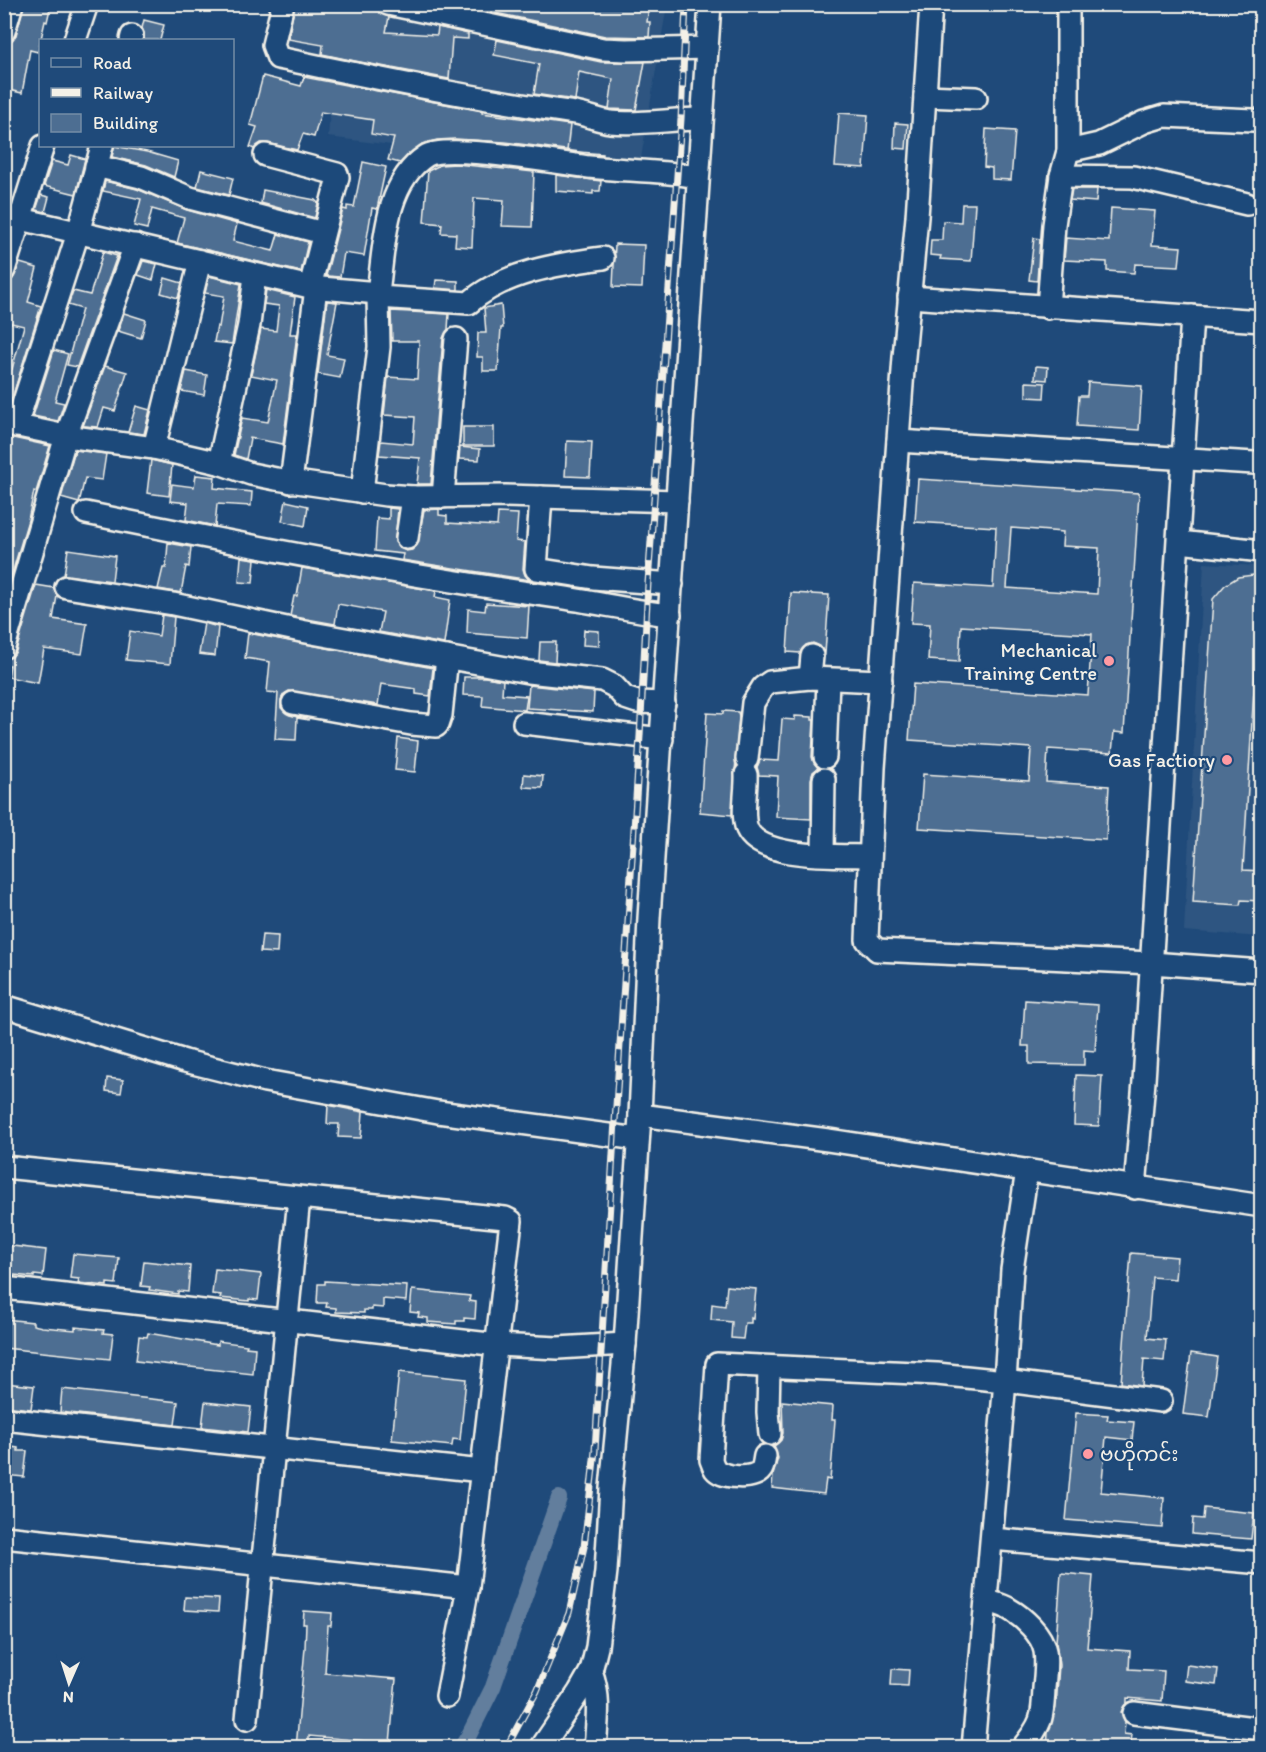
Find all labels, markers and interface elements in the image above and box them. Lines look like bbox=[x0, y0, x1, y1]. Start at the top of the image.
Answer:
legend bbox=[39, 39, 234, 147]
text: Road bbox=[93, 52, 132, 74]
text: Railway bbox=[93, 82, 154, 104]
text: Building bbox=[93, 112, 159, 134]
place label: Mechanical Training Centre bbox=[964, 638, 1097, 685]
marker: Mechanical Training Centre bbox=[1102, 654, 1116, 668]
place label: Gas Factiory bbox=[1108, 748, 1216, 772]
marker: Gas Factiory bbox=[1220, 753, 1234, 767]
place label: ဗဟိုကင်း bbox=[1100, 1440, 1178, 1471]
marker: ဗဟိုကင်း bbox=[1081, 1447, 1095, 1461]
north arrow bbox=[39, 1653, 99, 1713]
text: N bbox=[62, 1688, 74, 1707]

